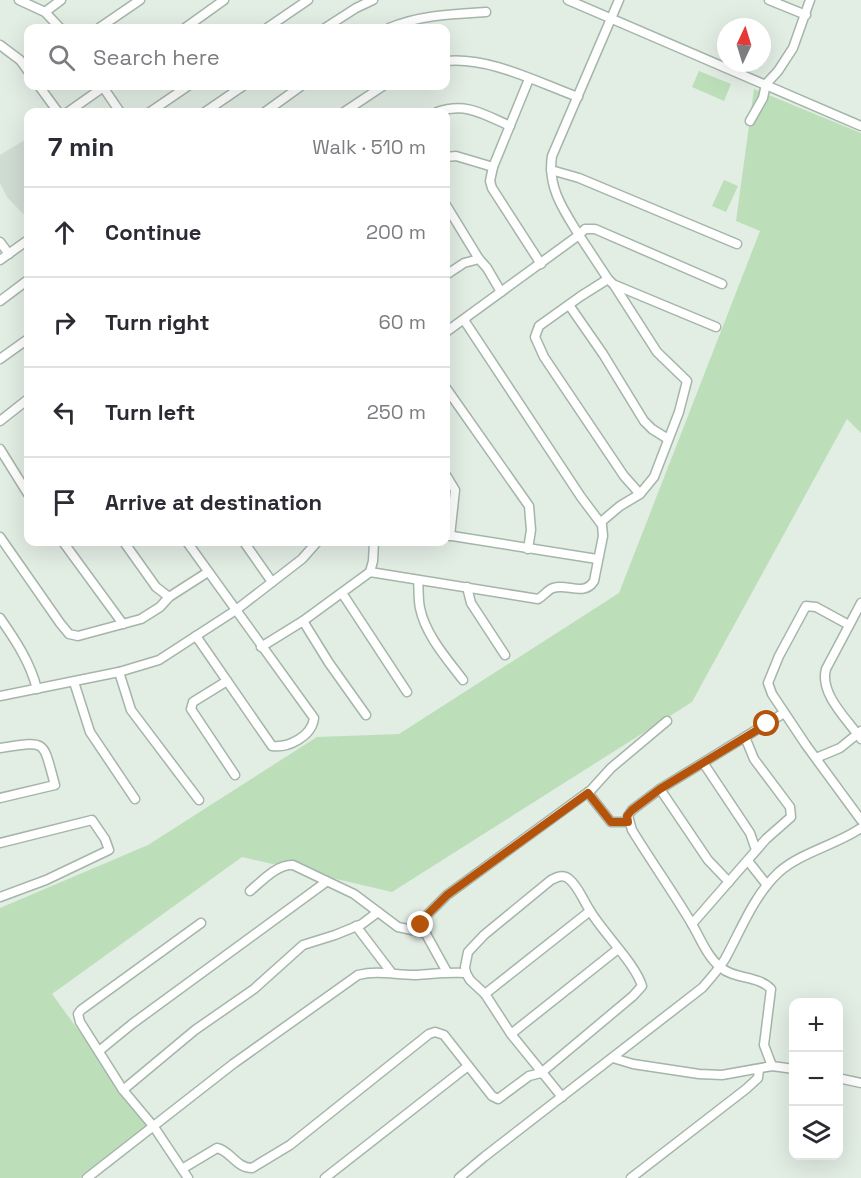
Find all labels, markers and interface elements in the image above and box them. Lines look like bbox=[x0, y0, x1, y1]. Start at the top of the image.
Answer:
north arrow bbox=[717, 18, 771, 72]
search box bbox=[24, 24, 450, 90]
icon: search bbox=[45, 41, 78, 74]
text: Search here bbox=[93, 43, 220, 71]
text: 7 min bbox=[48, 130, 114, 164]
text: Walk · 510 m bbox=[312, 134, 426, 160]
icon: ahead bbox=[48, 216, 81, 249]
text: Continue bbox=[105, 218, 201, 246]
text: 200 m bbox=[366, 219, 426, 245]
icon: right bbox=[48, 306, 81, 339]
text: Turn right bbox=[105, 308, 210, 336]
text: 60 m bbox=[379, 309, 426, 335]
icon: left bbox=[48, 396, 81, 429]
text: Turn left bbox=[105, 398, 195, 426]
text: 250 m bbox=[367, 399, 426, 425]
icon: arrive bbox=[48, 486, 81, 519]
text: Arrive at destination bbox=[105, 488, 322, 516]
route start bbox=[753, 710, 779, 736]
route end bbox=[407, 911, 433, 937]
map controls bbox=[789, 998, 843, 1160]
button: + bbox=[789, 998, 843, 1052]
button: − bbox=[789, 1052, 843, 1106]
button: layers bbox=[789, 1106, 843, 1160]

